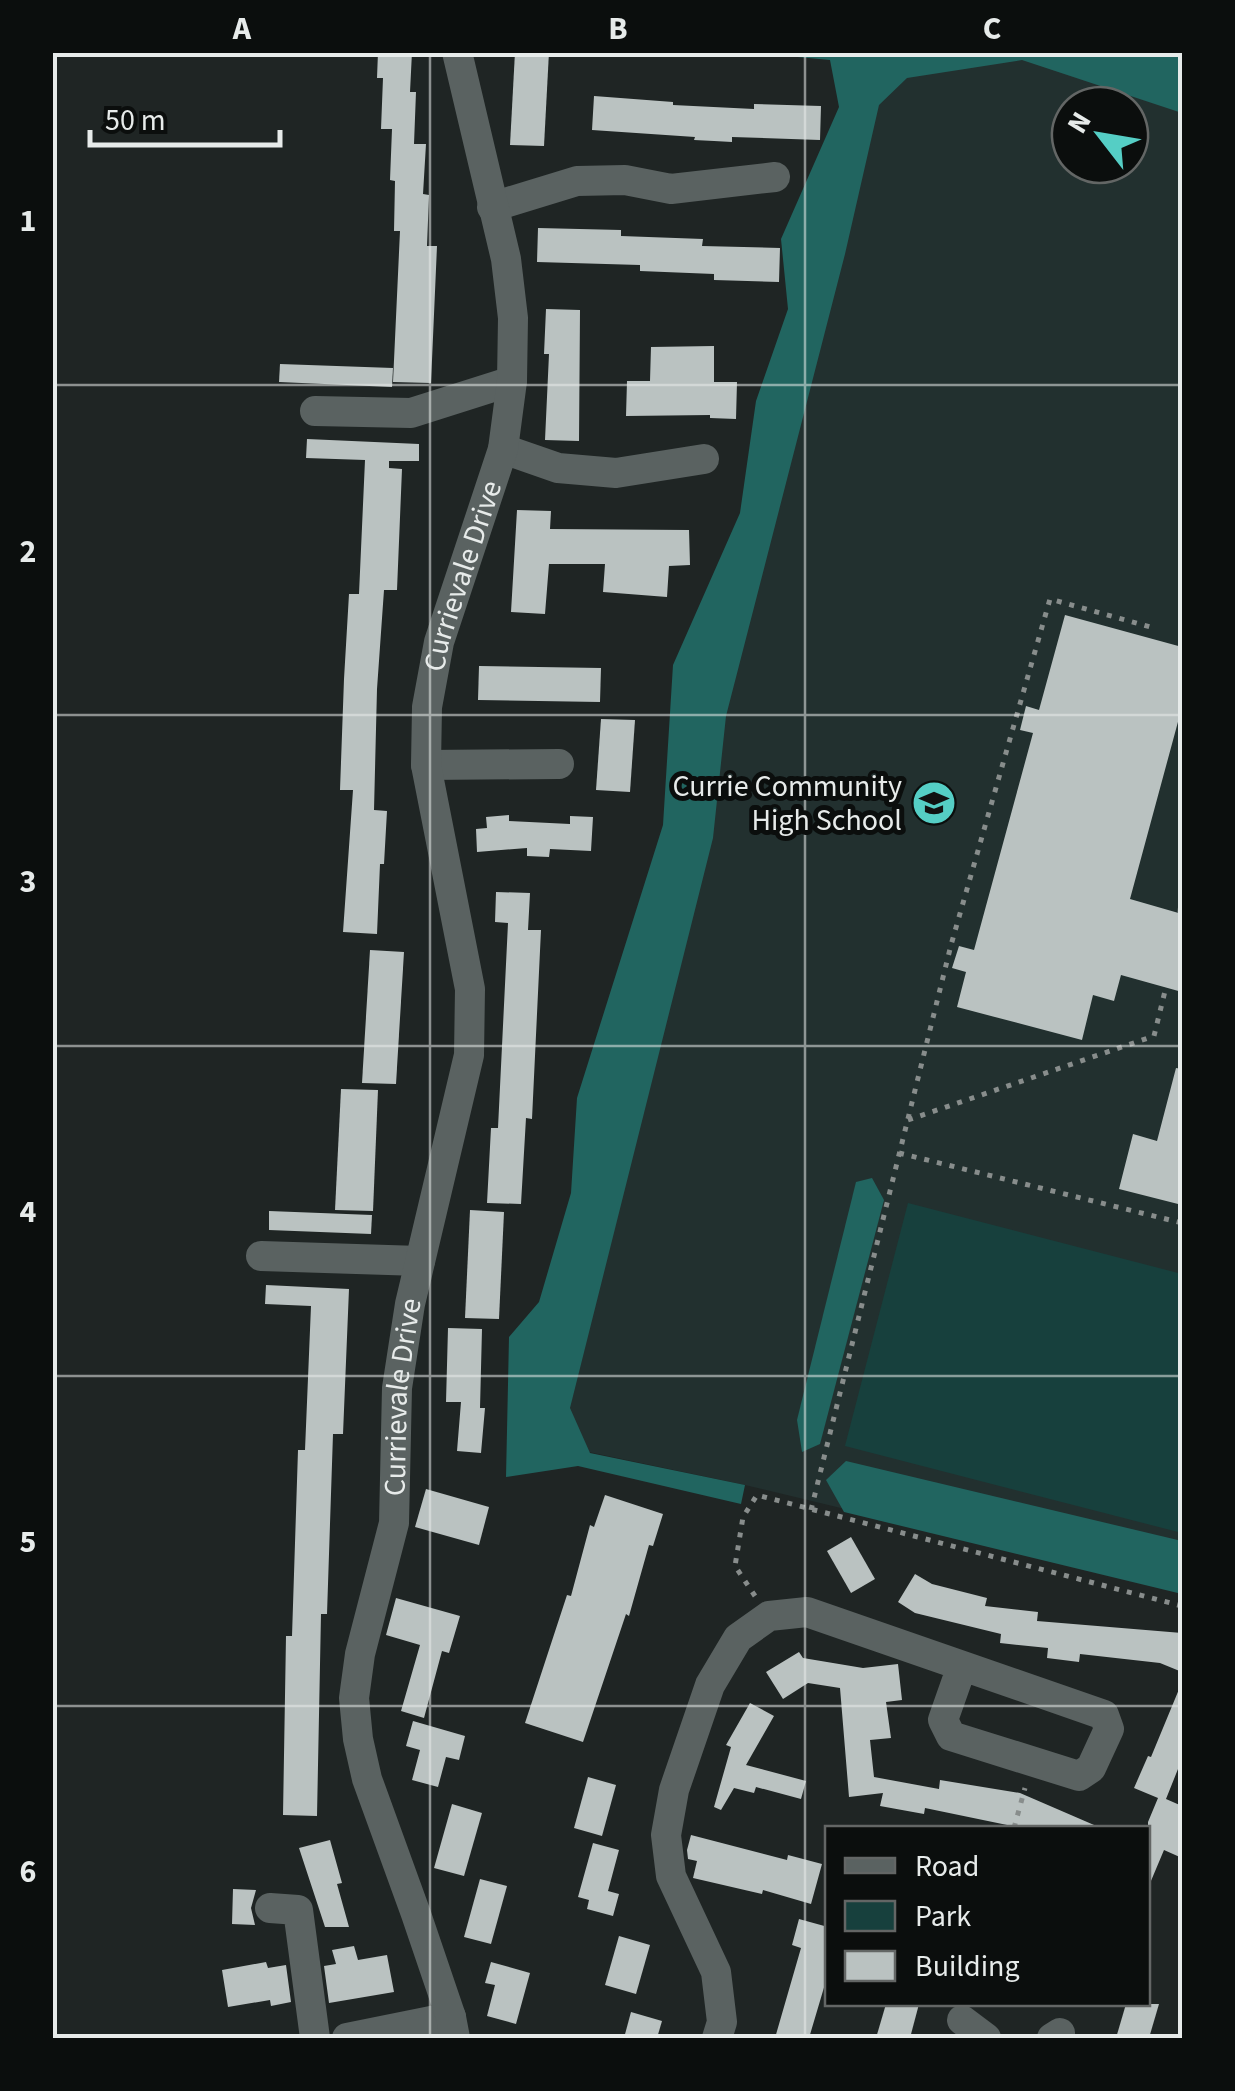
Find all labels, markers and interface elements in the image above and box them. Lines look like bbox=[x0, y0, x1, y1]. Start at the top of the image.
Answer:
text: A bbox=[232, 6, 252, 52]
text: B bbox=[608, 6, 628, 52]
text: C bbox=[983, 6, 1001, 52]
scale bar bbox=[90, 85, 280, 147]
north arrow bbox=[1050, 85, 1150, 185]
text: 50 m bbox=[105, 99, 166, 142]
text: N bbox=[1057, 104, 1101, 141]
text: 1 bbox=[20, 198, 36, 244]
street label: Currievale Drive bbox=[413, 475, 513, 675]
text: 2 bbox=[20, 529, 36, 575]
place label: Currie Community High School bbox=[672, 765, 902, 842]
school or university icon: Currie Community High School bbox=[911, 780, 957, 826]
text: 3 bbox=[20, 859, 36, 905]
text: 4 bbox=[20, 1189, 37, 1235]
street label: Currievale Drive bbox=[373, 1295, 432, 1497]
text: 5 bbox=[20, 1519, 36, 1565]
legend bbox=[825, 1826, 1150, 2006]
text: Road bbox=[915, 1845, 979, 1888]
text: 6 bbox=[20, 1849, 36, 1895]
text: Park bbox=[915, 1895, 971, 1938]
text: Building bbox=[915, 1945, 1020, 1988]

